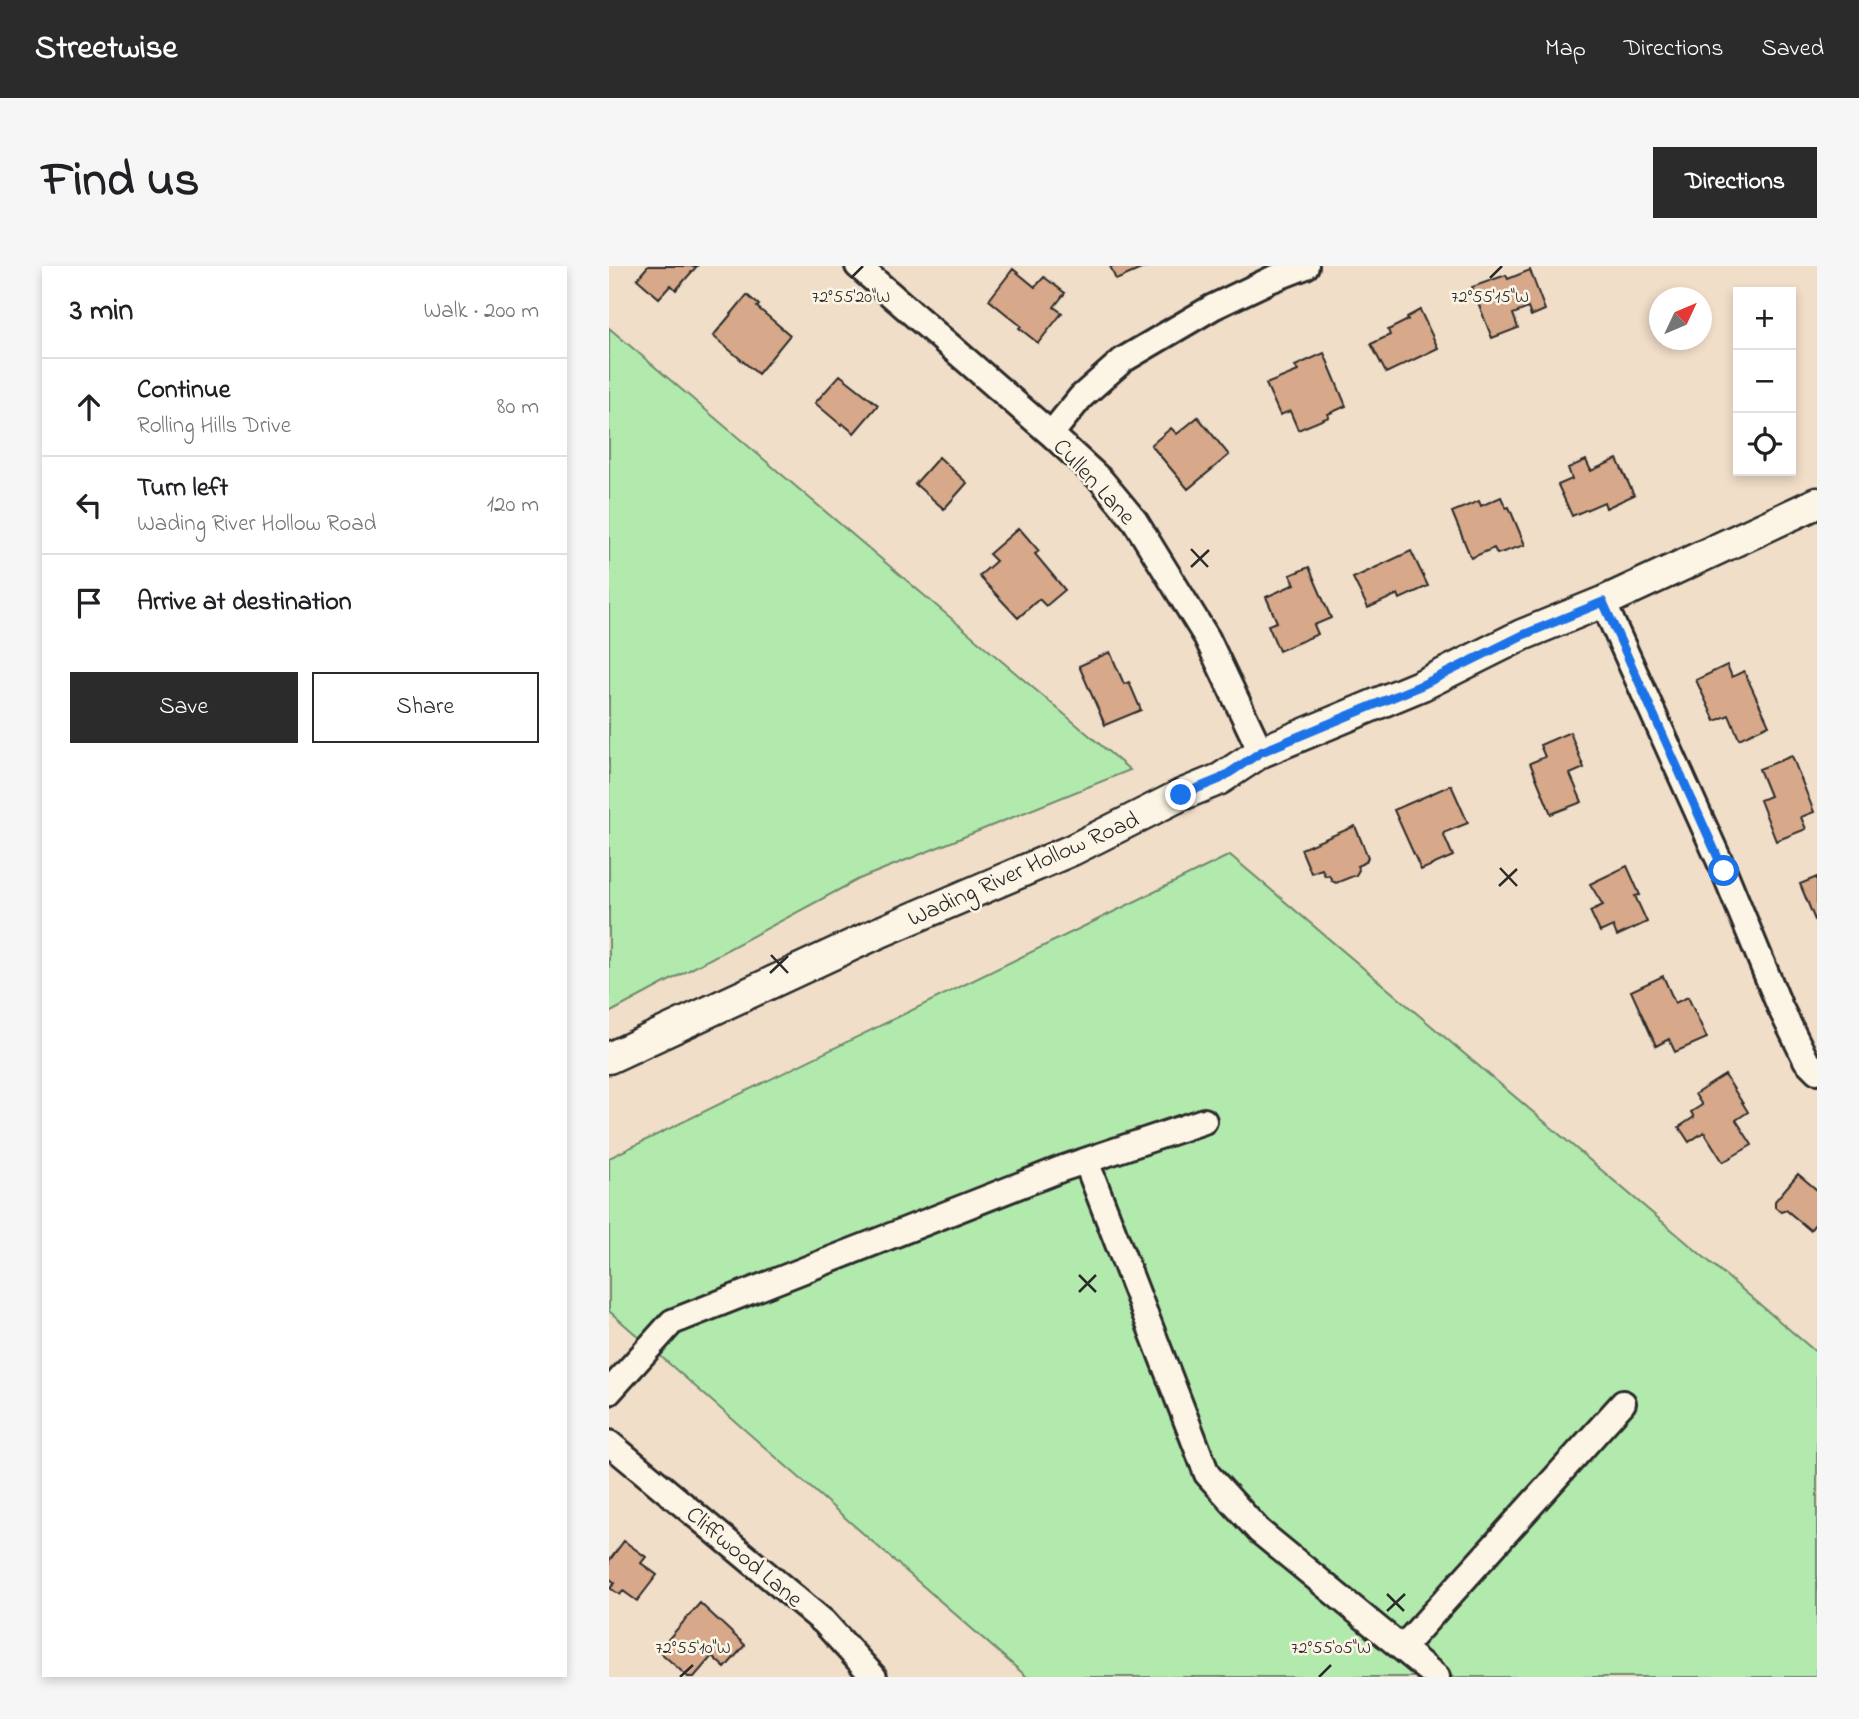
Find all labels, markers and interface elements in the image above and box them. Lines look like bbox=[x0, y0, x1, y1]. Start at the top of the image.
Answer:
text: Streetwise bbox=[35, 25, 177, 73]
text: Map bbox=[1545, 32, 1586, 67]
text: Directions bbox=[1624, 32, 1723, 67]
text: Saved bbox=[1761, 32, 1824, 67]
text: Find us bbox=[42, 146, 199, 218]
button: Directions bbox=[1653, 147, 1817, 218]
text: 72°55'20"W bbox=[812, 285, 890, 311]
text: 72°55'15"W bbox=[1451, 285, 1529, 311]
north arrow bbox=[1649, 287, 1712, 350]
map controls bbox=[1733, 287, 1796, 476]
button: + bbox=[1733, 287, 1796, 350]
text: 3 min bbox=[70, 290, 133, 334]
text: Walk · 200 m bbox=[424, 295, 539, 328]
button: − bbox=[1733, 350, 1796, 413]
text: Continue bbox=[137, 372, 230, 410]
icon: ahead bbox=[70, 388, 108, 426]
text: 80 m bbox=[497, 391, 539, 424]
text: Rolling Hills Drive bbox=[137, 410, 291, 443]
button: locate bbox=[1733, 413, 1796, 476]
street label: Cullen Lane bbox=[1044, 431, 1143, 534]
text: Turn left bbox=[137, 470, 228, 508]
icon: left bbox=[70, 486, 108, 524]
text: 120 m bbox=[487, 489, 539, 522]
text: Wading River Hollow Road bbox=[137, 508, 377, 541]
icon: arrive bbox=[70, 584, 108, 622]
text: Arrive at destination bbox=[137, 584, 352, 622]
button: Save bbox=[70, 672, 298, 743]
button: Share bbox=[312, 672, 539, 743]
route end bbox=[1165, 779, 1196, 810]
street label: Wading River Hollow Road bbox=[903, 803, 1146, 937]
route start bbox=[1708, 855, 1739, 886]
street label: Cliffwood Lane bbox=[677, 1499, 810, 1617]
text: 72°55'10"W bbox=[655, 1636, 731, 1662]
text: 72°55'05"W bbox=[1291, 1636, 1371, 1662]

